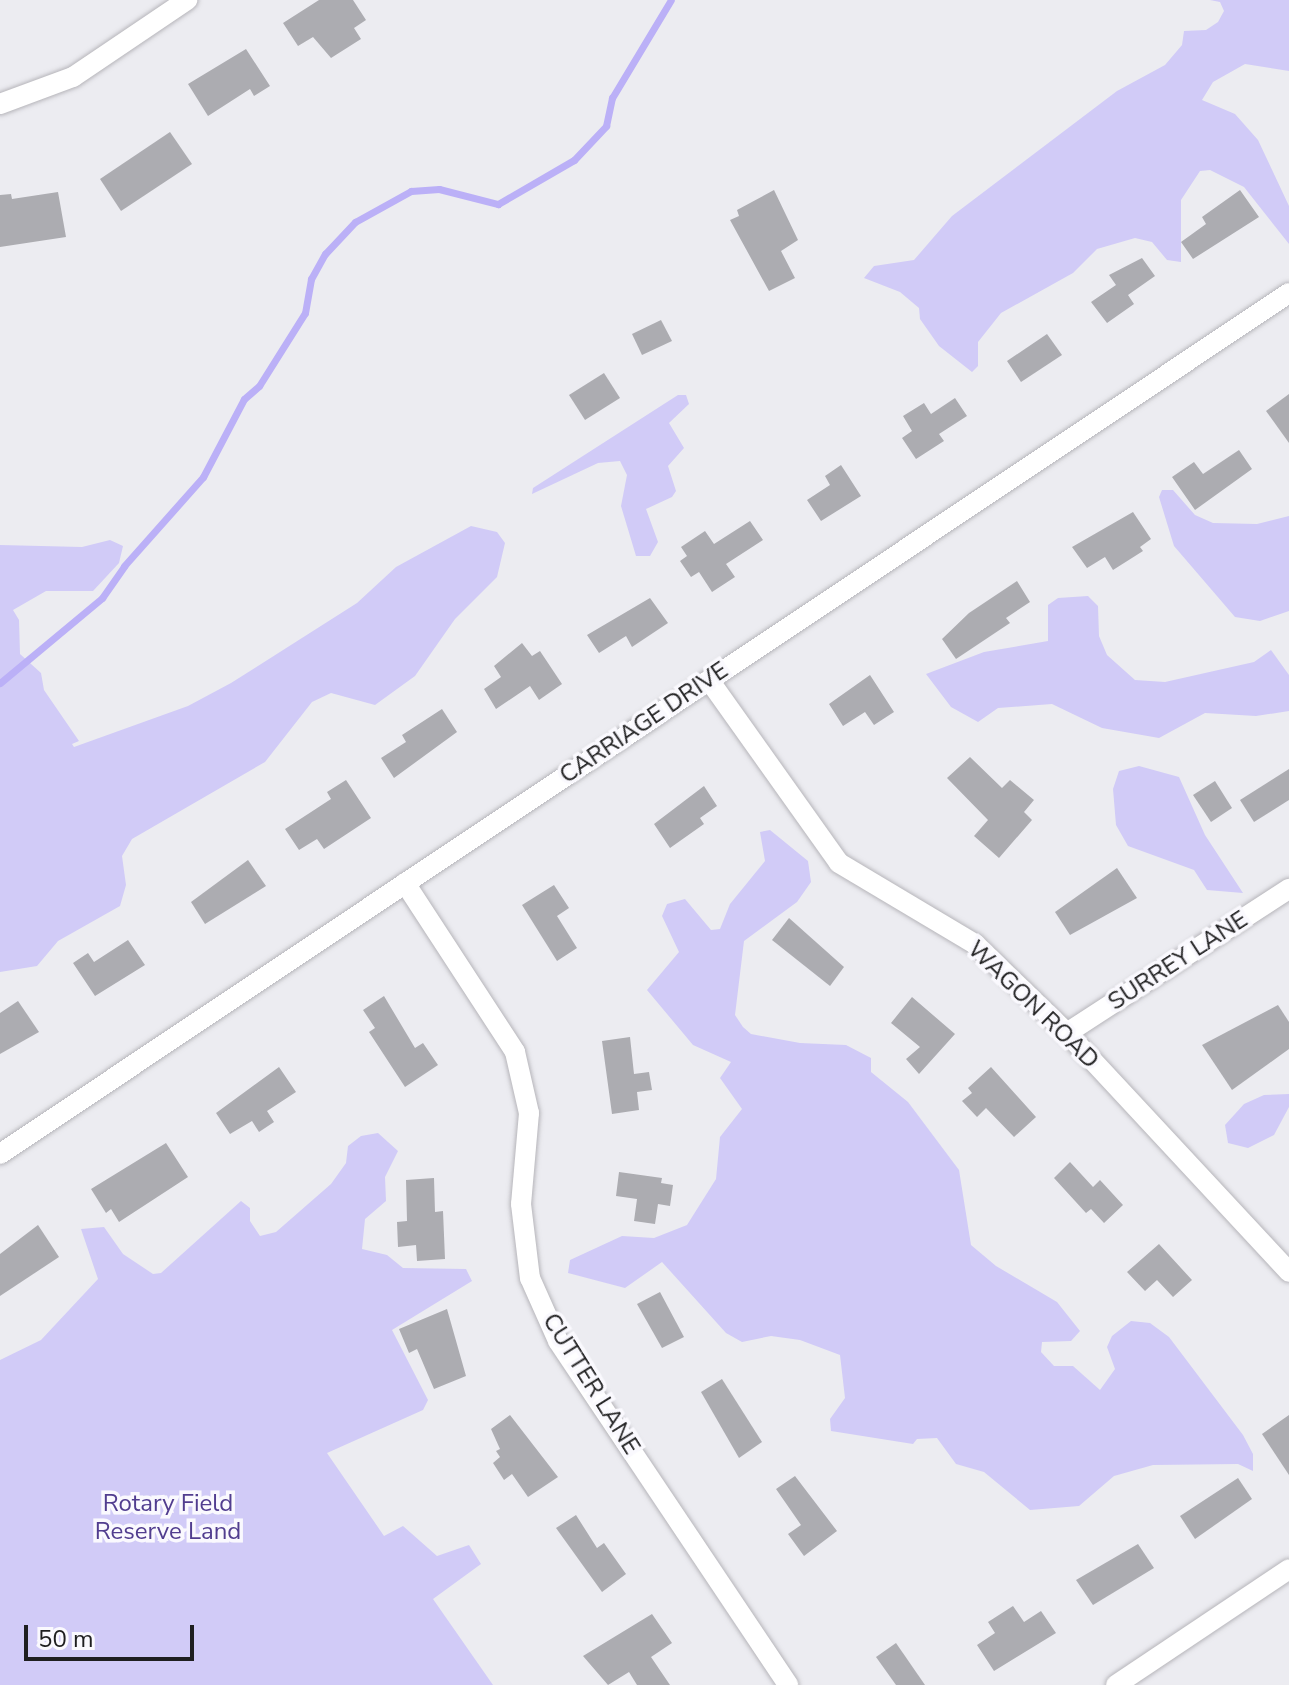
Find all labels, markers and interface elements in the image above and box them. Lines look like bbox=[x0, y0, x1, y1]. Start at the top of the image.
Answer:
street label: CARRIAGE DRIVE bbox=[554, 656, 734, 790]
street label: SURREY LANE bbox=[1103, 905, 1253, 1017]
street label: WAGON ROAD bbox=[961, 935, 1105, 1075]
street label: CUTTER LANE bbox=[536, 1308, 646, 1460]
park label: Rotary Field Reserve Land bbox=[95, 1490, 241, 1546]
scale bar bbox=[28, 1609, 198, 1659]
text: 50 m bbox=[38, 1623, 94, 1655]

